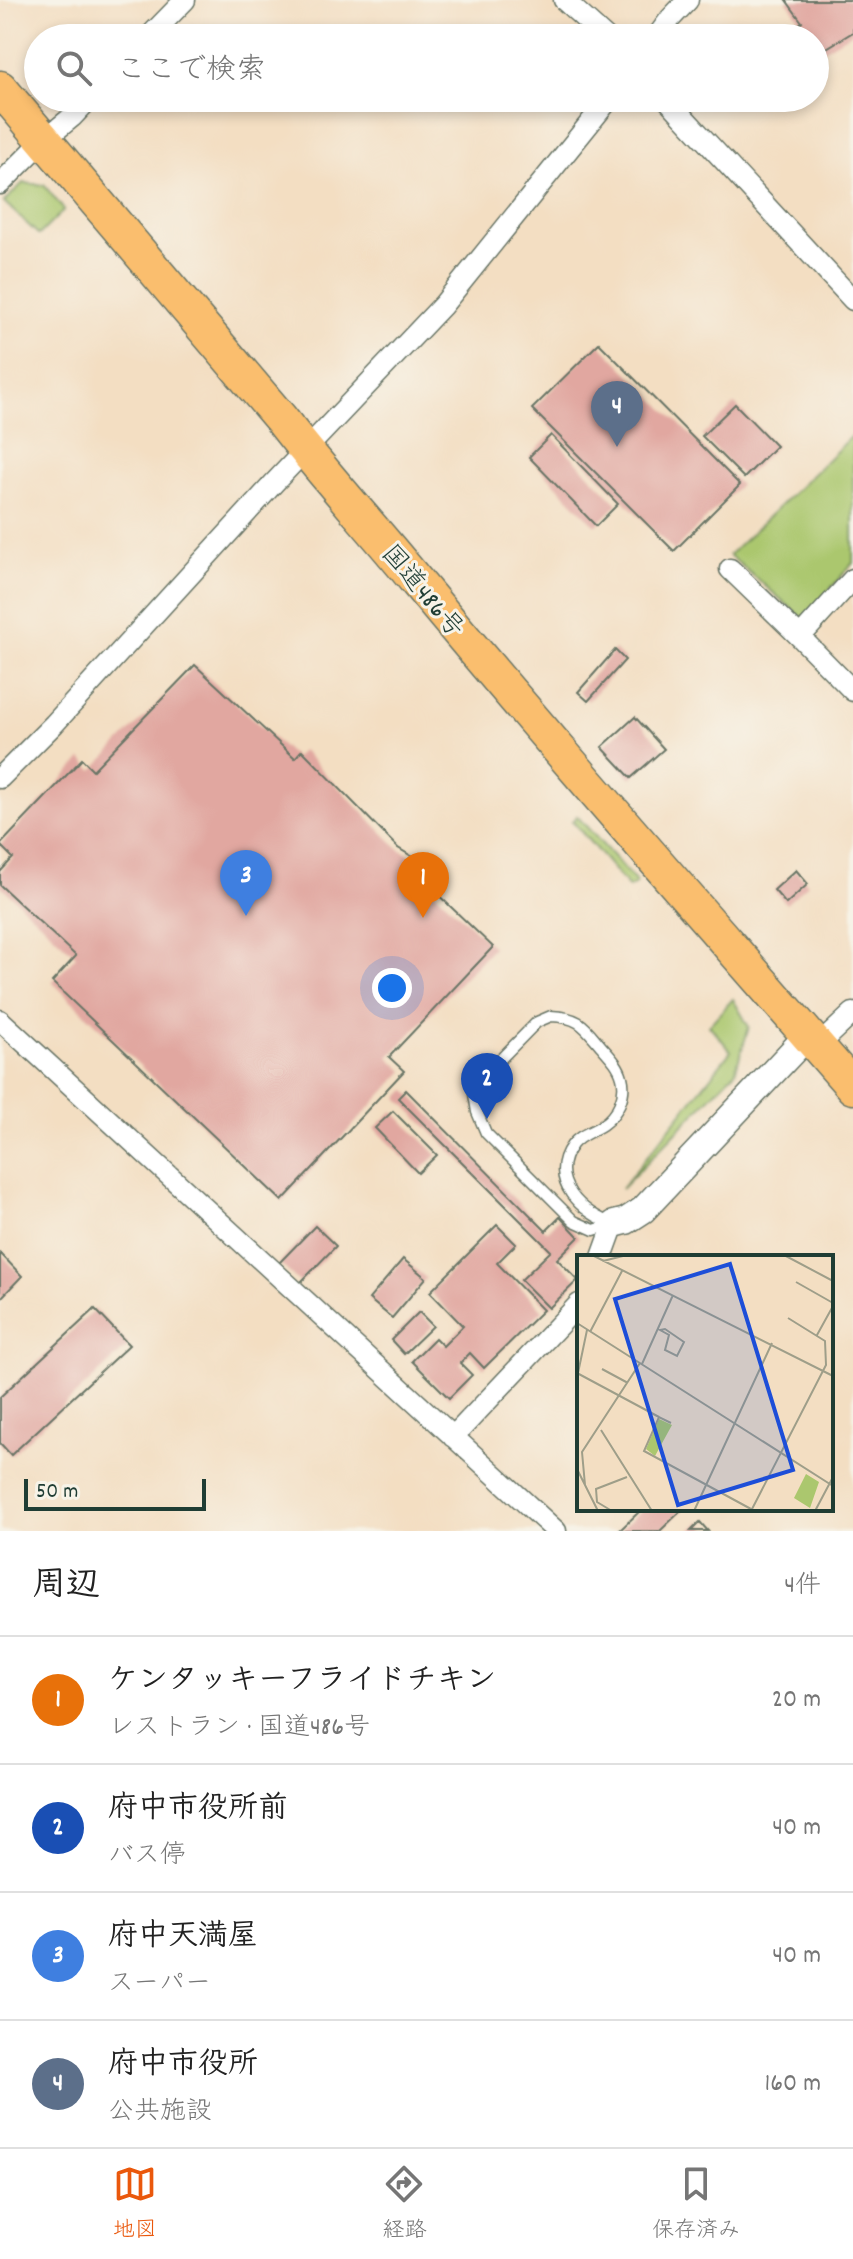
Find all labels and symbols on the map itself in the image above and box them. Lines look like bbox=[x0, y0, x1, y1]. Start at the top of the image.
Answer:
pin: 4 bbox=[591, 381, 643, 447]
street label: 国道486号 bbox=[371, 537, 471, 647]
pin: 3 bbox=[220, 850, 272, 916]
pin: 1 bbox=[397, 852, 449, 918]
your location bbox=[372, 968, 412, 1008]
pin: 2 bbox=[461, 1053, 513, 1119]
inset map bbox=[577, 1255, 833, 1511]
scale bar bbox=[24, 1475, 206, 1511]

